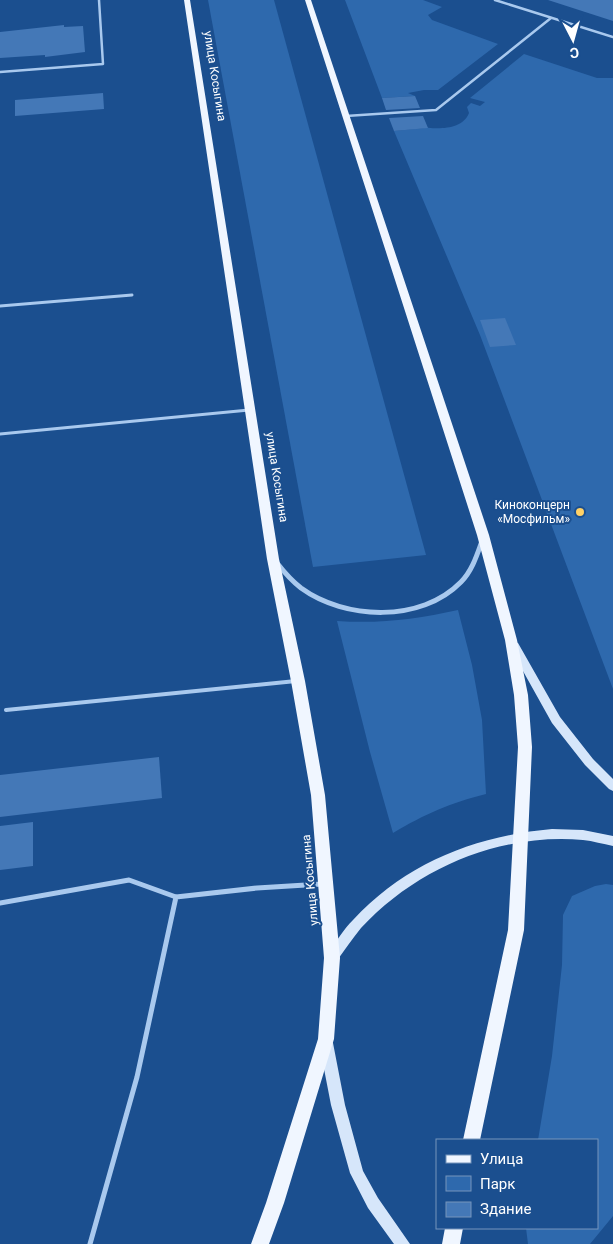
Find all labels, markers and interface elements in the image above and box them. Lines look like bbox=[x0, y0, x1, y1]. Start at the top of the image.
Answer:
north arrow bbox=[548, 15, 598, 65]
street label: улица Косыгина bbox=[201, 30, 229, 122]
text: С bbox=[569, 44, 580, 61]
street label: улица Косыгина bbox=[263, 431, 291, 523]
place label: Киноконцерн «Мосфильм» bbox=[494, 498, 570, 526]
marker: Киноконцерн «Мосфильм» bbox=[574, 506, 586, 518]
street label: улица Косыгина bbox=[299, 834, 321, 926]
legend bbox=[436, 1139, 598, 1229]
text: Улица bbox=[480, 1150, 523, 1168]
text: Парк bbox=[480, 1175, 515, 1193]
text: Здание bbox=[480, 1200, 531, 1218]

